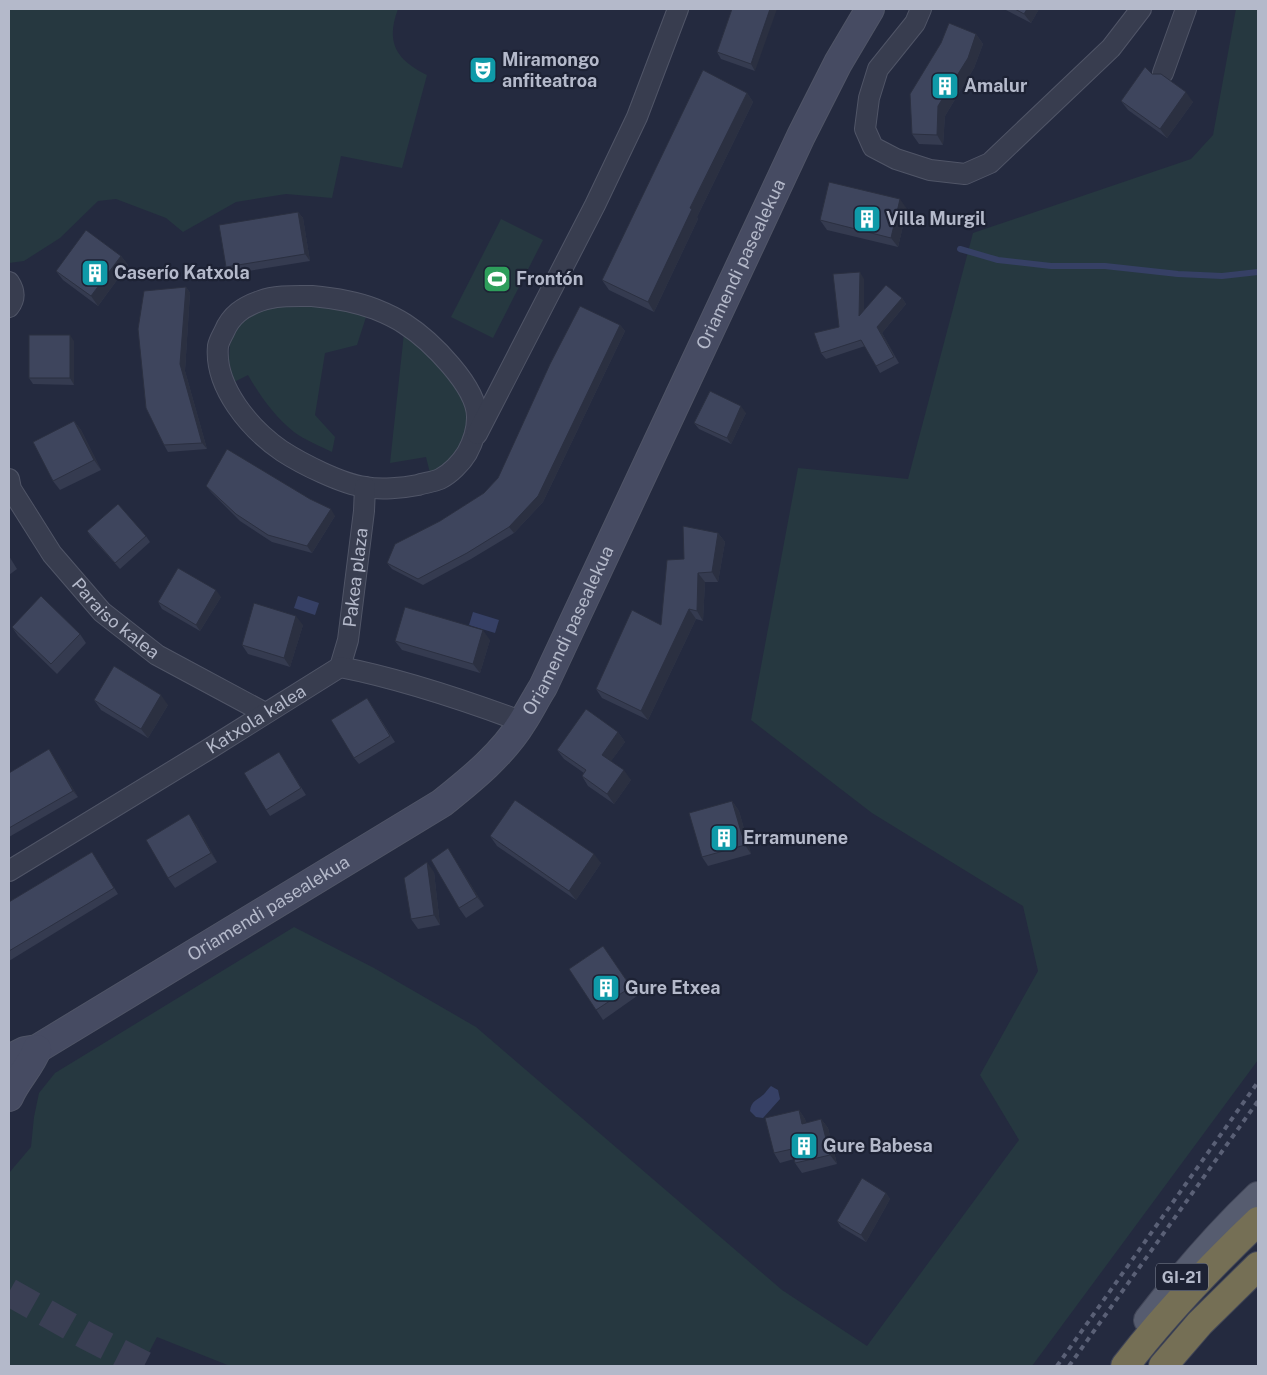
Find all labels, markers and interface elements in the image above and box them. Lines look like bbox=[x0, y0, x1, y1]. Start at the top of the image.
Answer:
place label: Miramongo anfiteatroa bbox=[502, 49, 599, 91]
theatre icon: Miramongo anfiteatroa bbox=[468, 55, 498, 85]
building icon: Amalur bbox=[930, 71, 960, 101]
place label: Amalur bbox=[964, 75, 1028, 96]
street label: Oriamendi pasealekua bbox=[692, 176, 789, 353]
building icon: Villa Murgil bbox=[852, 204, 882, 234]
place label: Villa Murgil bbox=[886, 208, 986, 229]
building icon: Caserío Katxola bbox=[80, 258, 110, 288]
place label: Caserío Katxola bbox=[114, 262, 250, 283]
sports icon: Frontón bbox=[482, 264, 512, 294]
place label: Frontón bbox=[516, 268, 583, 289]
street label: Pakea plaza bbox=[339, 527, 372, 629]
street label: Oriamendi pasealekua bbox=[518, 542, 618, 719]
street label: Paraiso kalea bbox=[68, 574, 164, 663]
street label: Katxola kalea bbox=[202, 680, 310, 758]
building icon: Erramunene bbox=[709, 823, 739, 853]
place label: Erramunene bbox=[743, 827, 848, 848]
street label: Oriamendi pasealekua bbox=[184, 851, 353, 965]
building icon: Gure Etxea bbox=[591, 973, 621, 1003]
place label: Gure Etxea bbox=[625, 977, 720, 998]
building icon: Gure Babesa bbox=[789, 1131, 819, 1161]
place label: Gure Babesa bbox=[823, 1135, 933, 1156]
road number: GI-21 bbox=[1156, 1264, 1208, 1290]

